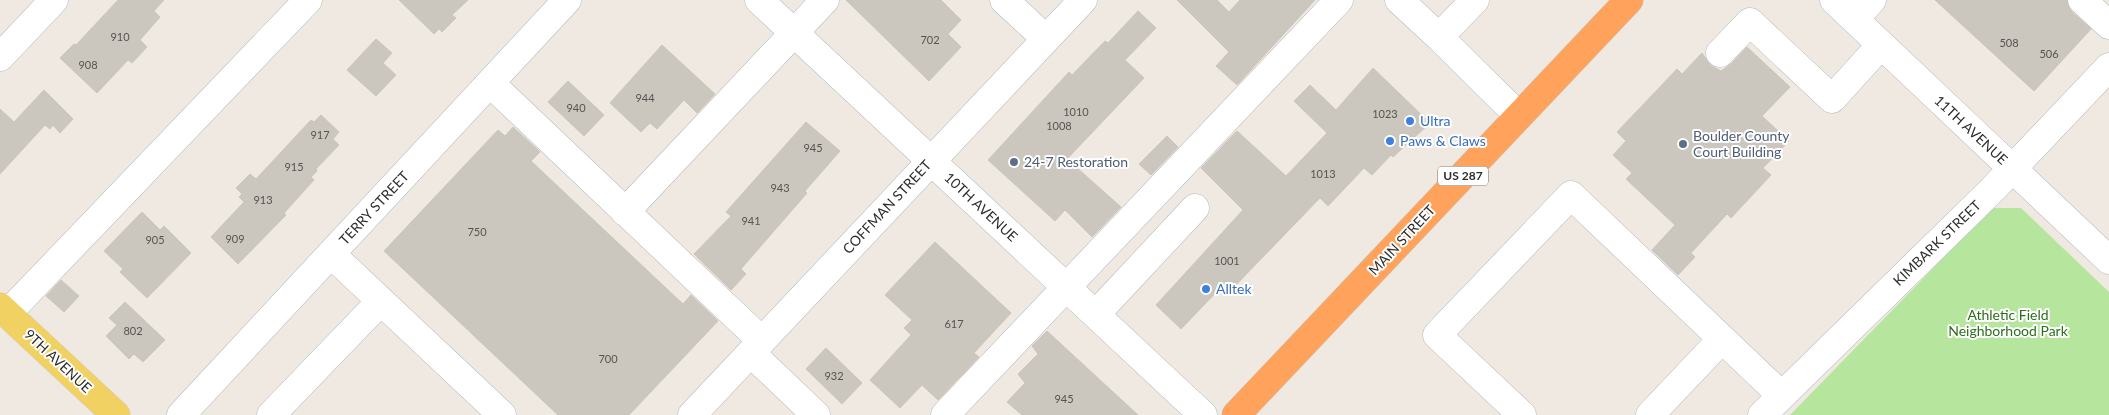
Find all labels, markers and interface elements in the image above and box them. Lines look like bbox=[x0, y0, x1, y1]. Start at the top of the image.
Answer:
house number: 910 bbox=[110, 30, 130, 43]
house number: 702 bbox=[920, 33, 940, 46]
house number: 508 bbox=[1999, 36, 2019, 49]
house number: 506 bbox=[2039, 47, 2059, 60]
house number: 908 bbox=[78, 58, 98, 71]
house number: 944 bbox=[635, 91, 655, 104]
street label: 11TH AVENUE bbox=[1931, 91, 2011, 168]
house number: 940 bbox=[566, 101, 586, 114]
house number: 1010 bbox=[1063, 105, 1089, 118]
house number: 1023 bbox=[1372, 107, 1398, 120]
place label: Ultra bbox=[1420, 112, 1450, 129]
marker: Ultra bbox=[1404, 115, 1416, 127]
house number: 1008 bbox=[1046, 119, 1072, 132]
place label: Boulder County Court Building bbox=[1693, 127, 1790, 160]
house number: 917 bbox=[310, 128, 330, 141]
place label: Paws & Claws bbox=[1400, 132, 1486, 149]
marker: Paws & Claws bbox=[1384, 135, 1396, 147]
marker: Boulder County Court Building bbox=[1677, 138, 1689, 150]
house number: 945 bbox=[803, 141, 823, 154]
place label: 24-7 Restoration bbox=[1024, 153, 1128, 170]
street label: COFFMAN STREET bbox=[839, 156, 935, 257]
marker: 24-7 Restoration bbox=[1008, 156, 1020, 168]
house number: 915 bbox=[284, 160, 304, 173]
street label: TERRY STREET bbox=[335, 167, 413, 248]
house number: 1013 bbox=[1310, 167, 1336, 180]
road number: US 287 bbox=[1438, 167, 1488, 186]
street label: 10TH AVENUE bbox=[941, 168, 1021, 245]
house number: 943 bbox=[770, 181, 790, 194]
house number: 913 bbox=[253, 193, 273, 206]
street label: KIMBARK STREET bbox=[1889, 196, 1985, 289]
street label: MAIN STREET bbox=[1365, 201, 1439, 278]
house number: 941 bbox=[741, 214, 761, 227]
house number: 750 bbox=[467, 225, 487, 238]
house number: 909 bbox=[225, 232, 245, 245]
house number: 905 bbox=[145, 233, 165, 246]
house number: 1001 bbox=[1214, 254, 1240, 267]
place label: Alltek bbox=[1216, 280, 1252, 297]
marker: Alltek bbox=[1200, 283, 1212, 295]
park label: Athletic Field Neighborhood Park bbox=[1948, 306, 2069, 339]
house number: 617 bbox=[944, 317, 964, 330]
house number: 802 bbox=[123, 324, 143, 337]
street label: 9TH AVENUE bbox=[21, 325, 95, 396]
house number: 700 bbox=[598, 352, 618, 365]
house number: 932 bbox=[824, 369, 844, 382]
house number: 945 bbox=[1054, 392, 1074, 405]

